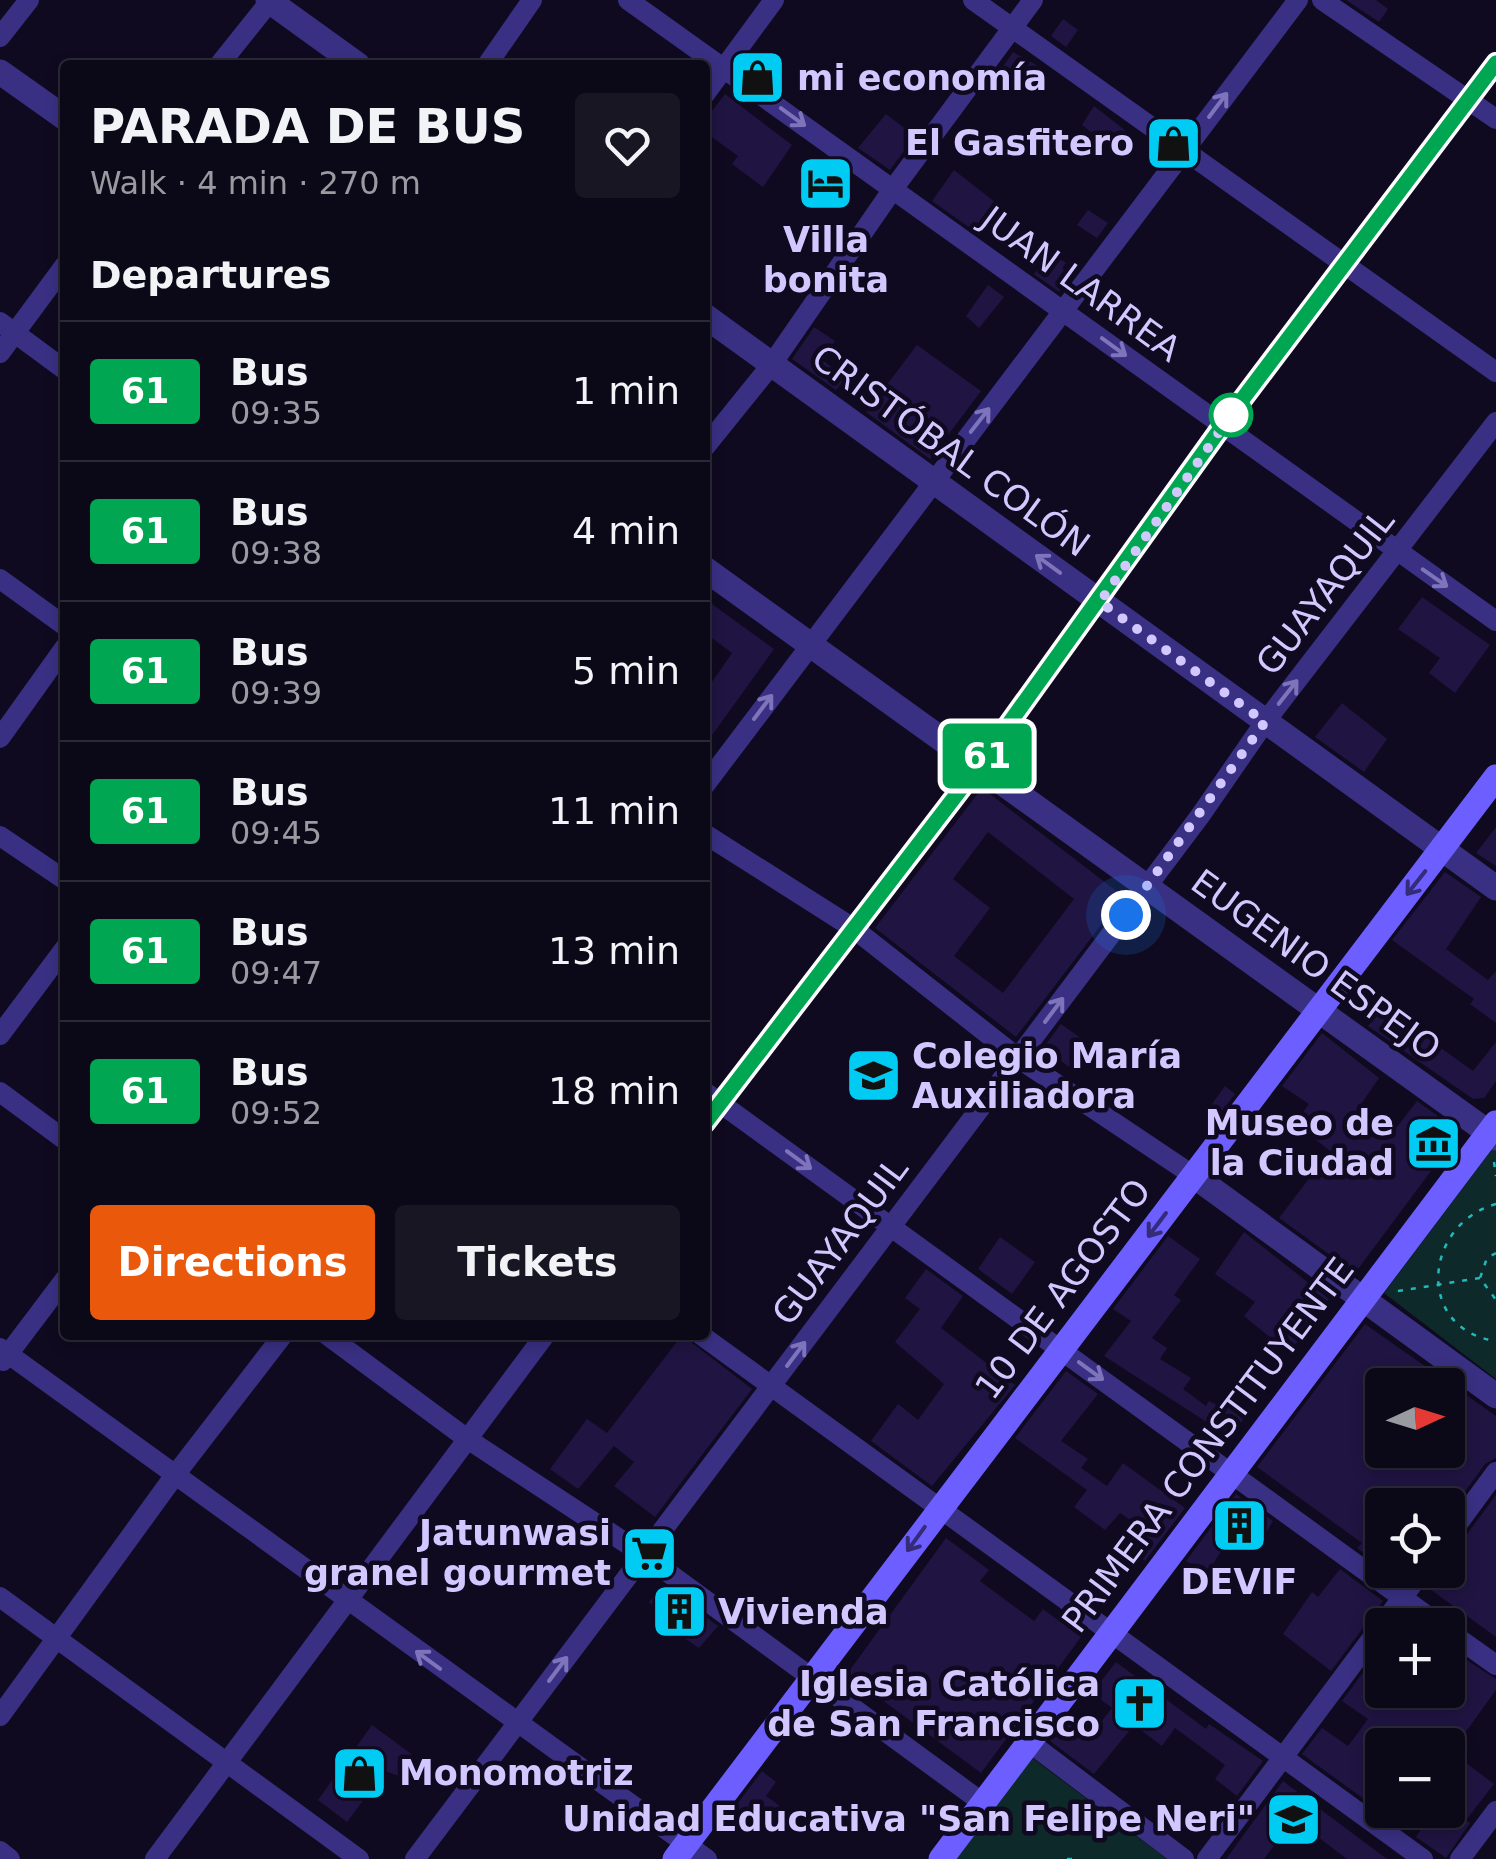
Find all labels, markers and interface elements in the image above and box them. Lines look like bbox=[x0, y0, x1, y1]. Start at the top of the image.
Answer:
shop icon: mi economía bbox=[728, 48, 788, 108]
place label: mi economía bbox=[797, 58, 1047, 98]
one-way arrow bbox=[1208, 92, 1229, 119]
button: heart bbox=[575, 93, 680, 198]
text: PARADA DE BUS bbox=[90, 98, 525, 154]
one-way arrow bbox=[779, 107, 806, 128]
shop icon: El Gasfitero bbox=[1143, 113, 1203, 173]
place label: El Gasfitero bbox=[905, 123, 1134, 163]
hotel icon: Villa bonita bbox=[796, 154, 856, 214]
text: Walk · 4 min · 270 m bbox=[90, 164, 421, 202]
street label: JUAN LARREA bbox=[972, 197, 1188, 370]
place label: Villa bonita bbox=[763, 220, 889, 300]
text: Departures bbox=[90, 253, 331, 297]
street label: CRISTÓBAL COLÓN bbox=[805, 336, 1098, 565]
one-way arrow bbox=[1100, 337, 1127, 358]
text: Bus bbox=[230, 350, 309, 394]
text: 1 min bbox=[572, 369, 680, 413]
text: 61 bbox=[121, 371, 169, 411]
text: 09:35 bbox=[230, 394, 322, 432]
unlabelled marker bbox=[1210, 394, 1252, 436]
one-way arrow bbox=[969, 407, 990, 434]
text: Bus bbox=[230, 490, 309, 534]
street label: GUAYAQUIL bbox=[1248, 501, 1402, 683]
text: 4 min bbox=[572, 509, 680, 553]
text: 61 bbox=[121, 511, 169, 551]
text: 09:38 bbox=[230, 534, 322, 572]
one-way arrow bbox=[1035, 554, 1062, 575]
one-way arrow bbox=[1421, 567, 1448, 588]
text: Bus bbox=[230, 630, 309, 674]
text: 5 min bbox=[572, 649, 680, 693]
text: 61 bbox=[121, 651, 169, 691]
text: 09:39 bbox=[230, 674, 322, 712]
one-way arrow bbox=[1278, 679, 1299, 706]
one-way arrow bbox=[753, 694, 774, 721]
line badge: 61 bbox=[942, 724, 1032, 788]
text: 61 bbox=[963, 736, 1011, 776]
text: Bus bbox=[230, 770, 309, 814]
text: 11 min bbox=[548, 789, 680, 833]
text: 61 bbox=[121, 791, 169, 831]
text: 09:45 bbox=[230, 814, 322, 852]
street label: EUGENIO ESPEJO bbox=[1184, 861, 1448, 1069]
one-way arrow bbox=[1406, 869, 1427, 896]
your location bbox=[1101, 890, 1151, 940]
text: Bus bbox=[230, 910, 309, 954]
text: 13 min bbox=[548, 929, 680, 973]
text: 61 bbox=[121, 931, 169, 971]
text: 09:47 bbox=[230, 954, 322, 992]
one-way arrow bbox=[1043, 997, 1064, 1024]
place label: Colegio María Auxiliadora bbox=[912, 1036, 1182, 1116]
school or university icon: Colegio María Auxiliadora bbox=[843, 1046, 903, 1106]
text: Bus bbox=[230, 1050, 309, 1094]
text: 18 min bbox=[548, 1069, 680, 1113]
text: 61 bbox=[121, 1071, 169, 1111]
text: 09:52 bbox=[230, 1094, 322, 1132]
place label: Museo de la Ciudad bbox=[1205, 1103, 1394, 1183]
museum icon: Museo de la Ciudad bbox=[1403, 1113, 1463, 1173]
street label: GUAYAQUIL bbox=[764, 1149, 916, 1332]
one-way arrow bbox=[785, 1150, 812, 1171]
street label: 10 DE AGOSTO bbox=[967, 1171, 1159, 1407]
button: Directions bbox=[90, 1205, 375, 1320]
button: Tickets bbox=[395, 1205, 680, 1320]
one-way arrow bbox=[1146, 1211, 1167, 1238]
street label: PRIMERA CONSTITUYENTE bbox=[1054, 1250, 1362, 1640]
one-way arrow bbox=[785, 1341, 806, 1368]
one-way arrow bbox=[1077, 1361, 1104, 1382]
north arrow bbox=[1365, 1368, 1465, 1468]
map controls bbox=[1365, 1368, 1465, 1828]
button: locate bbox=[1365, 1488, 1465, 1588]
building icon: DEVIF bbox=[1209, 1496, 1269, 1556]
place label: Jatunwasi granel gourmet bbox=[304, 1513, 611, 1593]
supermarket icon: Jatunwasi granel gourmet bbox=[620, 1523, 680, 1583]
one-way arrow bbox=[906, 1525, 927, 1552]
place label: DEVIF bbox=[1181, 1562, 1297, 1602]
building icon: Vivienda bbox=[649, 1582, 709, 1642]
place label: Vivienda bbox=[718, 1592, 889, 1632]
button: + bbox=[1365, 1608, 1465, 1708]
one-way arrow bbox=[415, 1650, 442, 1671]
one-way arrow bbox=[548, 1656, 569, 1683]
place label: Iglesia Católica de San Francisco bbox=[767, 1664, 1100, 1744]
church icon: Iglesia Católica de San Francisco bbox=[1109, 1674, 1169, 1734]
button: − bbox=[1365, 1728, 1465, 1828]
shop icon: Monomotriz bbox=[330, 1743, 390, 1803]
place label: Monomotriz bbox=[399, 1753, 634, 1793]
school or university icon: Unidad Educativa "San Felipe Neri" bbox=[1264, 1789, 1324, 1849]
place label: Unidad Educativa "San Felipe Neri" bbox=[562, 1799, 1255, 1839]

